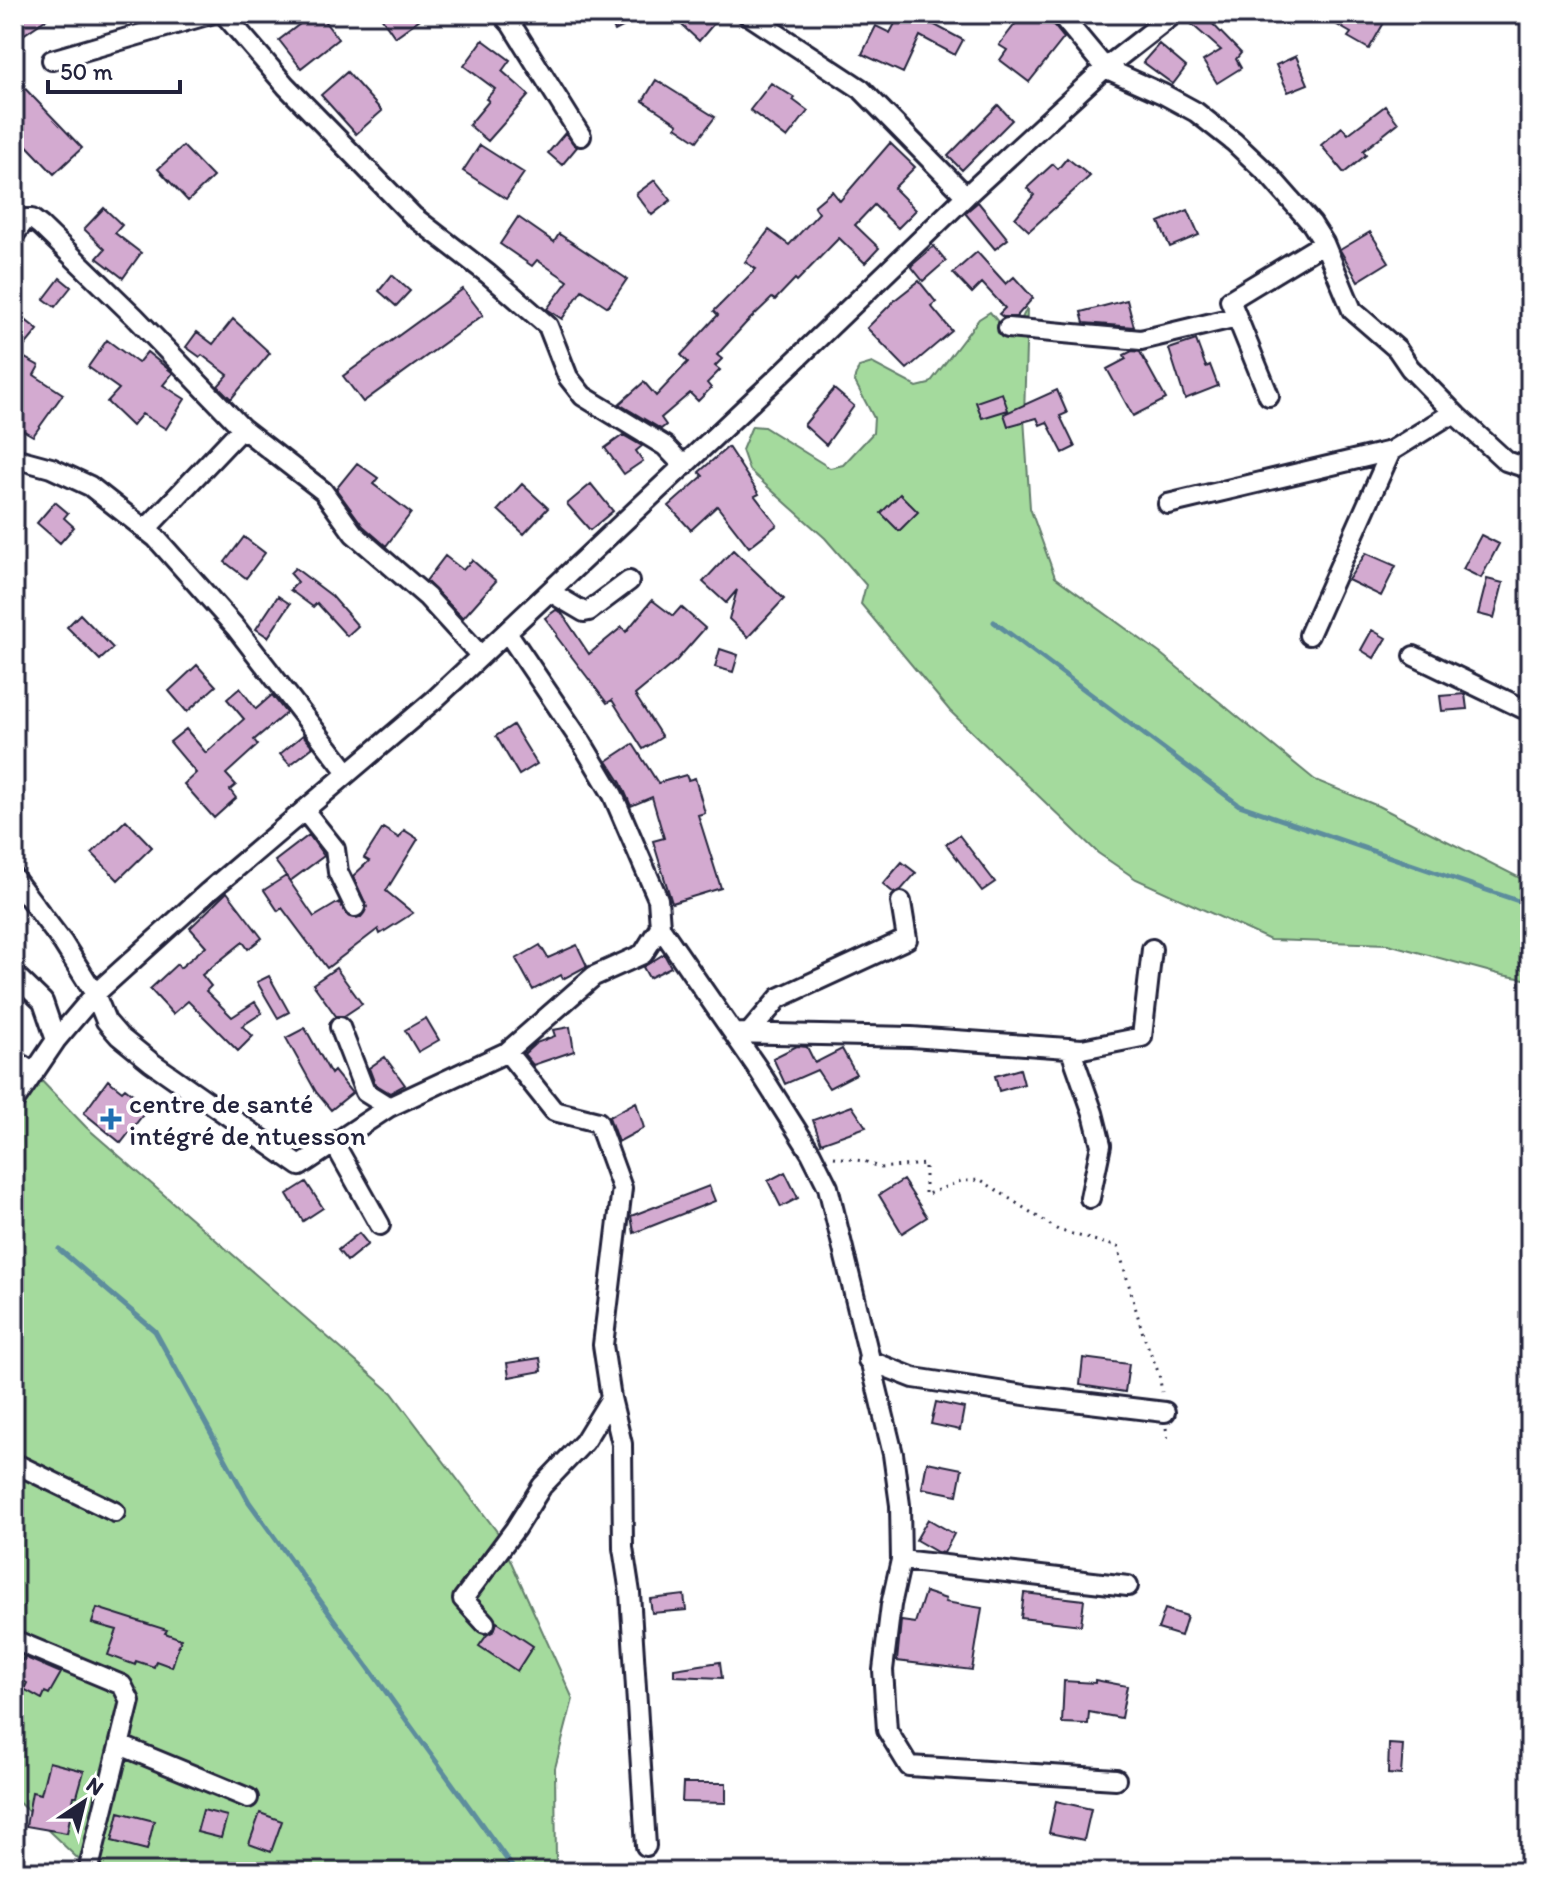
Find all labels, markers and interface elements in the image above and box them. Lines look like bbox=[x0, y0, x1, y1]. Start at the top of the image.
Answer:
scale bar bbox=[48, 44, 180, 94]
text: 50 m bbox=[60, 57, 113, 86]
place label: centre de santé intégré de ntuesson bbox=[129, 1086, 366, 1152]
marker: centre de santé intégré de ntuesson bbox=[100, 1108, 122, 1130]
north arrow bbox=[44, 1762, 124, 1842]
text: N bbox=[81, 1771, 109, 1801]

